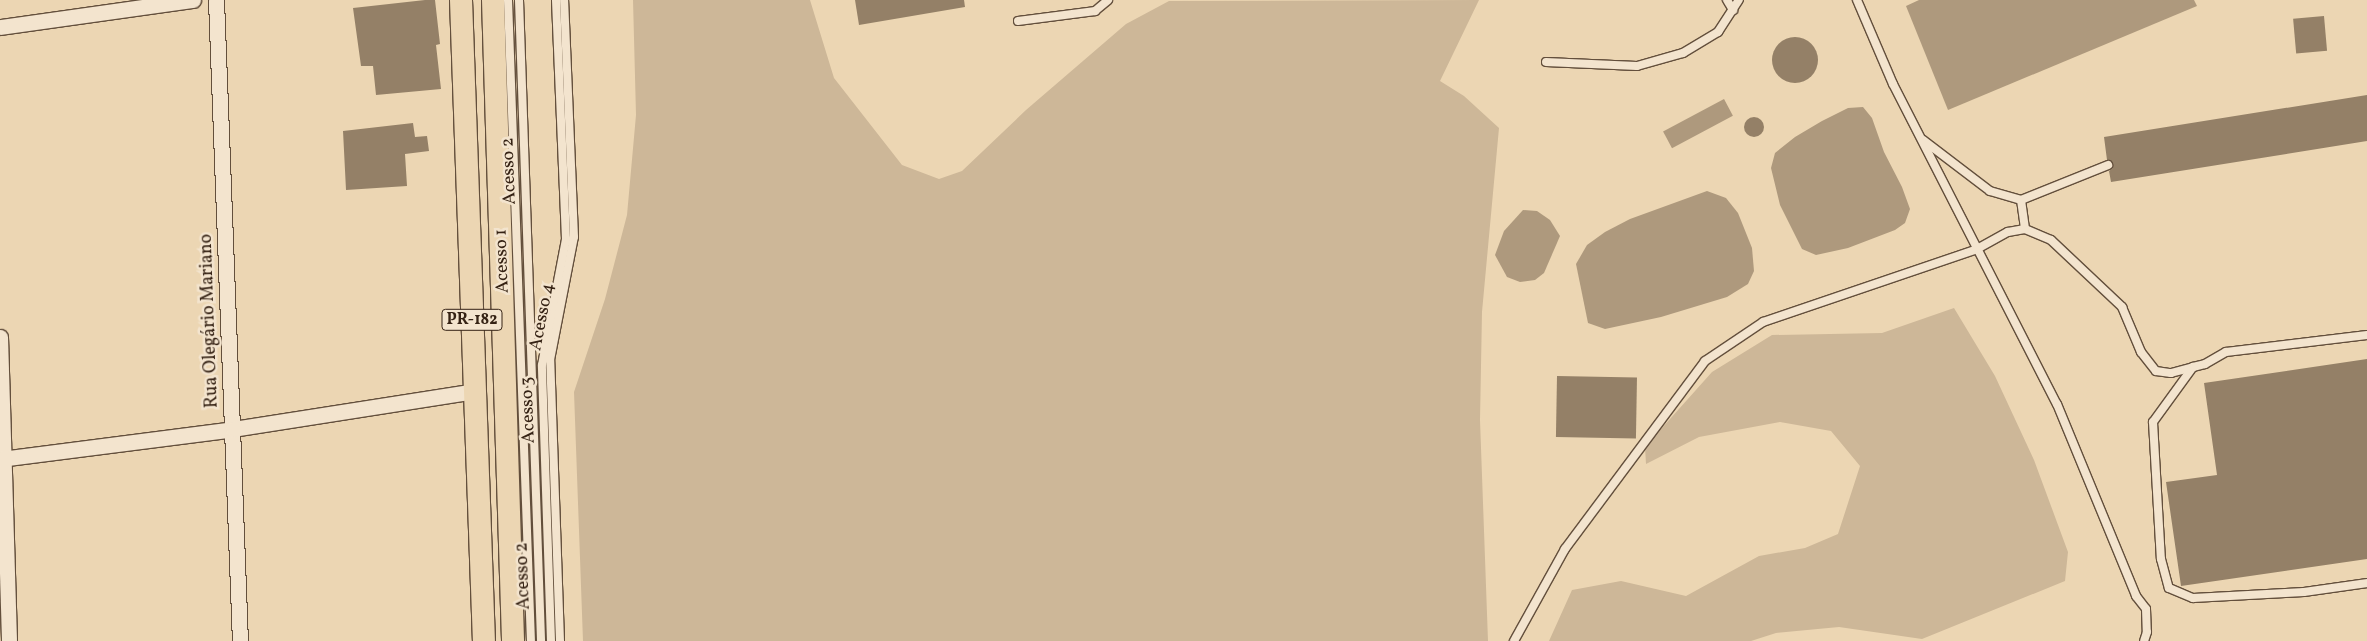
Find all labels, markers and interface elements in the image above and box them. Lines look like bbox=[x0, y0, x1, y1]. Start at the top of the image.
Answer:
street label: Acesso 2 bbox=[498, 137, 522, 205]
street label: Acesso 1 bbox=[491, 228, 515, 294]
street label: Rua Olegário Mariano bbox=[196, 233, 224, 409]
street label: Acesso 4 bbox=[526, 281, 560, 353]
road number: PR-182 bbox=[441, 306, 503, 334]
street label: Acesso 3 bbox=[517, 376, 541, 444]
street label: Acesso 2 bbox=[512, 542, 536, 610]

